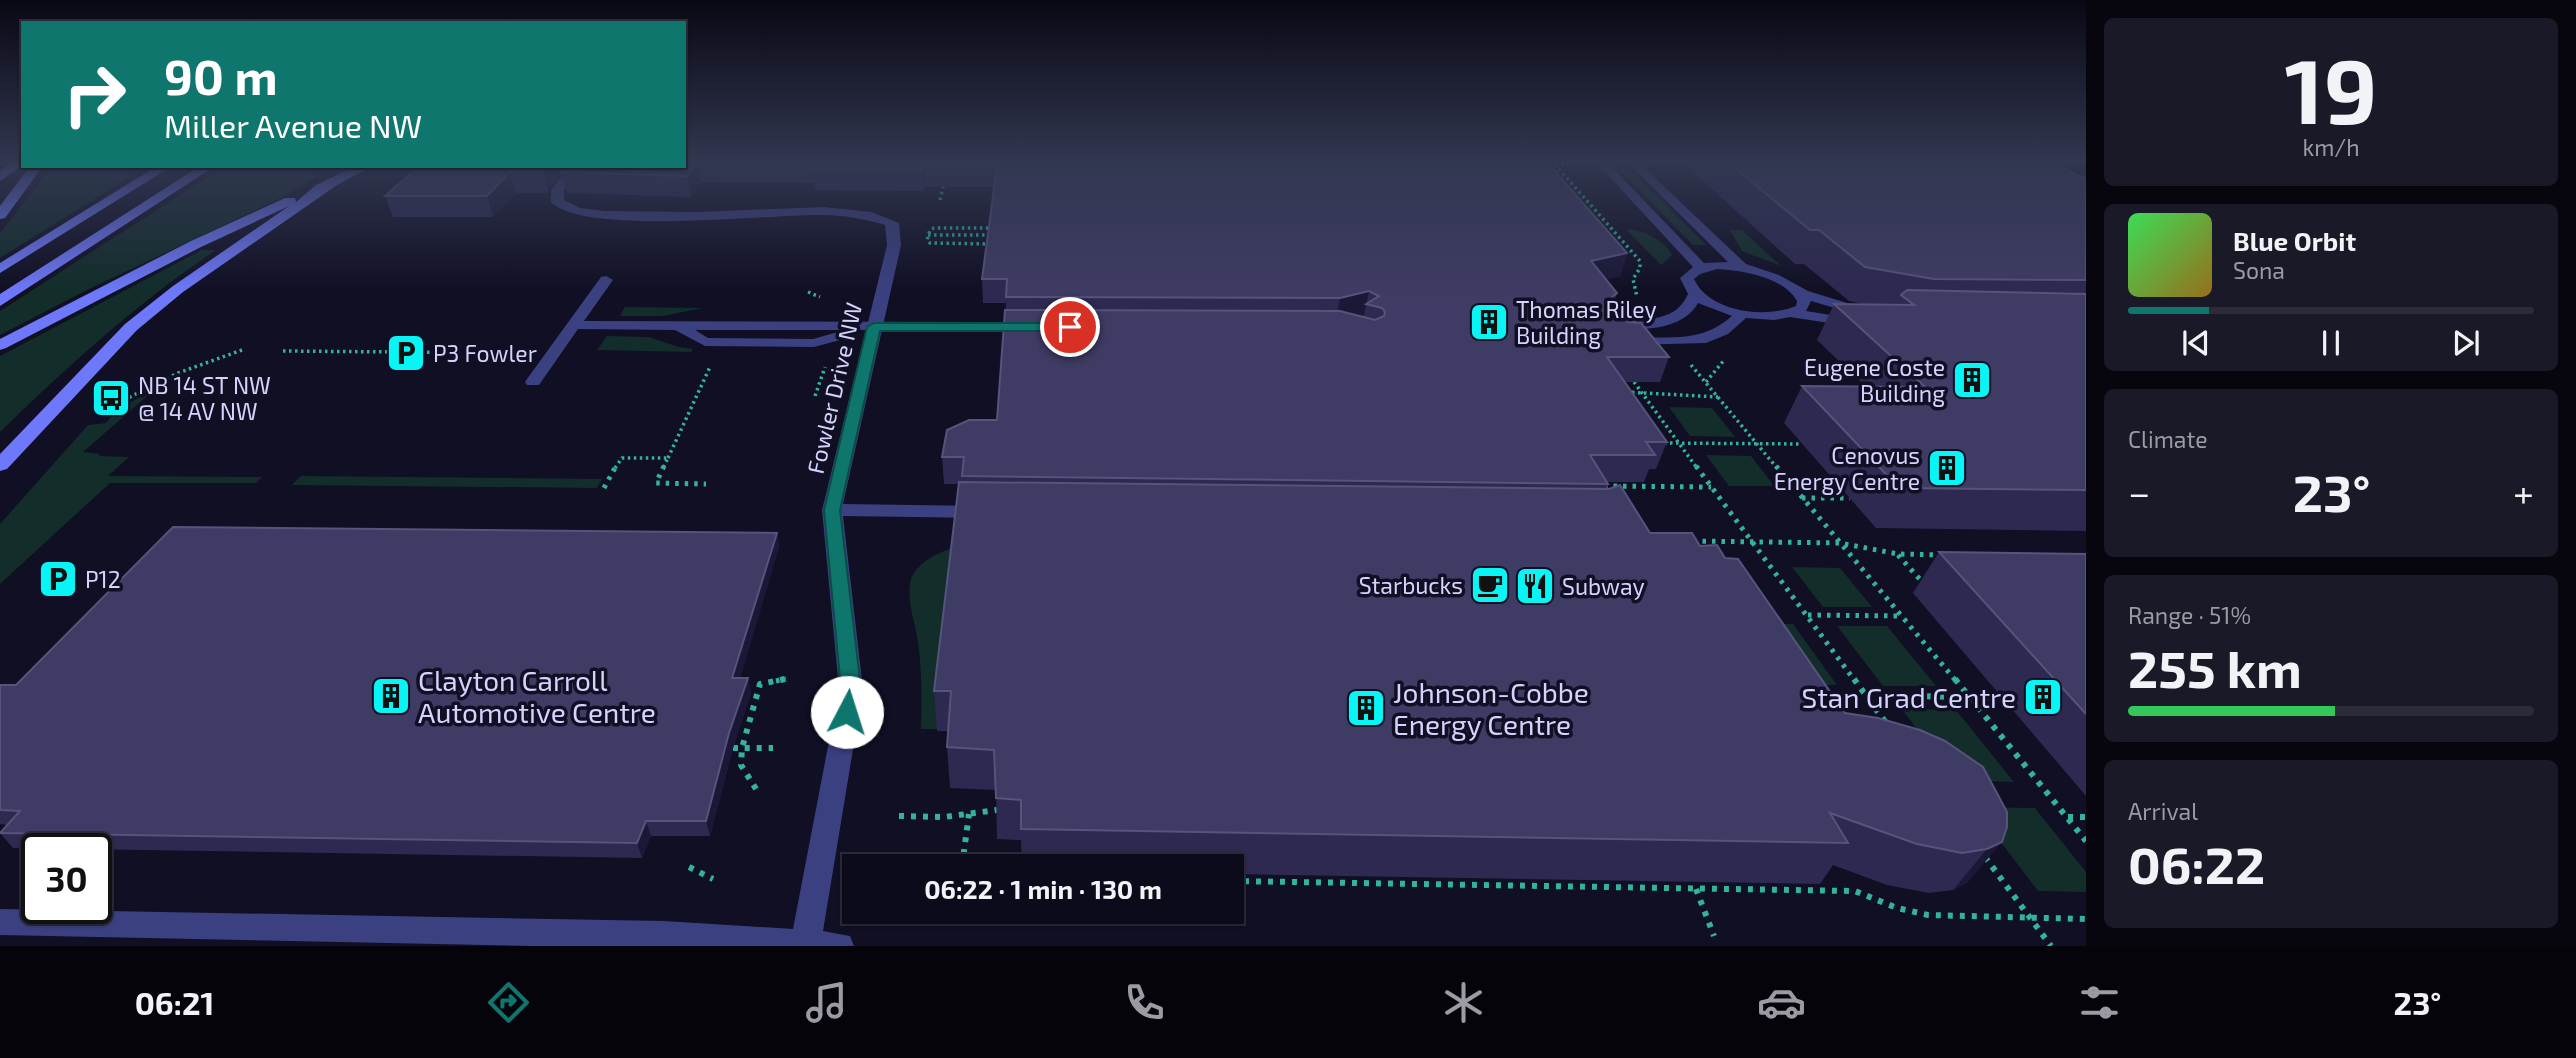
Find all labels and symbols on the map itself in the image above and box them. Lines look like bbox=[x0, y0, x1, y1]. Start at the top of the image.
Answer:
place label: Thomas Riley Building bbox=[1516, 295, 1657, 349]
pin bbox=[1040, 297, 1100, 357]
street label: Fowler Drive NW bbox=[801, 300, 867, 476]
building icon: Thomas Riley Building bbox=[1468, 301, 1510, 343]
parking icon: P3 Fowler bbox=[385, 332, 427, 374]
place label: P3 Fowler bbox=[433, 339, 537, 367]
place label: Eugene Coste Building bbox=[1804, 353, 1945, 407]
building icon: Eugene Coste Building bbox=[1951, 359, 1993, 401]
place label: NB 14 ST NW @ 14 AV NW bbox=[138, 371, 271, 425]
bus stop icon: NB 14 ST NW @ 14 AV NW bbox=[90, 377, 132, 419]
place label: Cenovus Energy Centre bbox=[1774, 441, 1920, 495]
building icon: Cenovus Energy Centre bbox=[1926, 447, 1968, 489]
parking icon: P12 bbox=[37, 558, 79, 600]
cafe icon: Starbucks bbox=[1469, 564, 1511, 606]
place label: P12 bbox=[85, 565, 121, 593]
restaurant icon: Subway bbox=[1514, 565, 1556, 607]
place label: Starbucks bbox=[1359, 571, 1463, 599]
place label: Subway bbox=[1562, 572, 1645, 600]
place label: Clayton Carroll Automotive Centre bbox=[418, 663, 656, 729]
building icon: Clayton Carroll Automotive Centre bbox=[370, 675, 412, 717]
position arrow bbox=[810, 675, 884, 749]
place label: Johnson-Cobbe Energy Centre bbox=[1393, 675, 1589, 741]
building icon: Stan Grad Centre bbox=[2022, 676, 2064, 718]
place label: Stan Grad Centre bbox=[1802, 680, 2016, 714]
building icon: Johnson-Cobbe Energy Centre bbox=[1345, 687, 1387, 729]
speed limit sign: 30 bbox=[21, 833, 112, 924]

